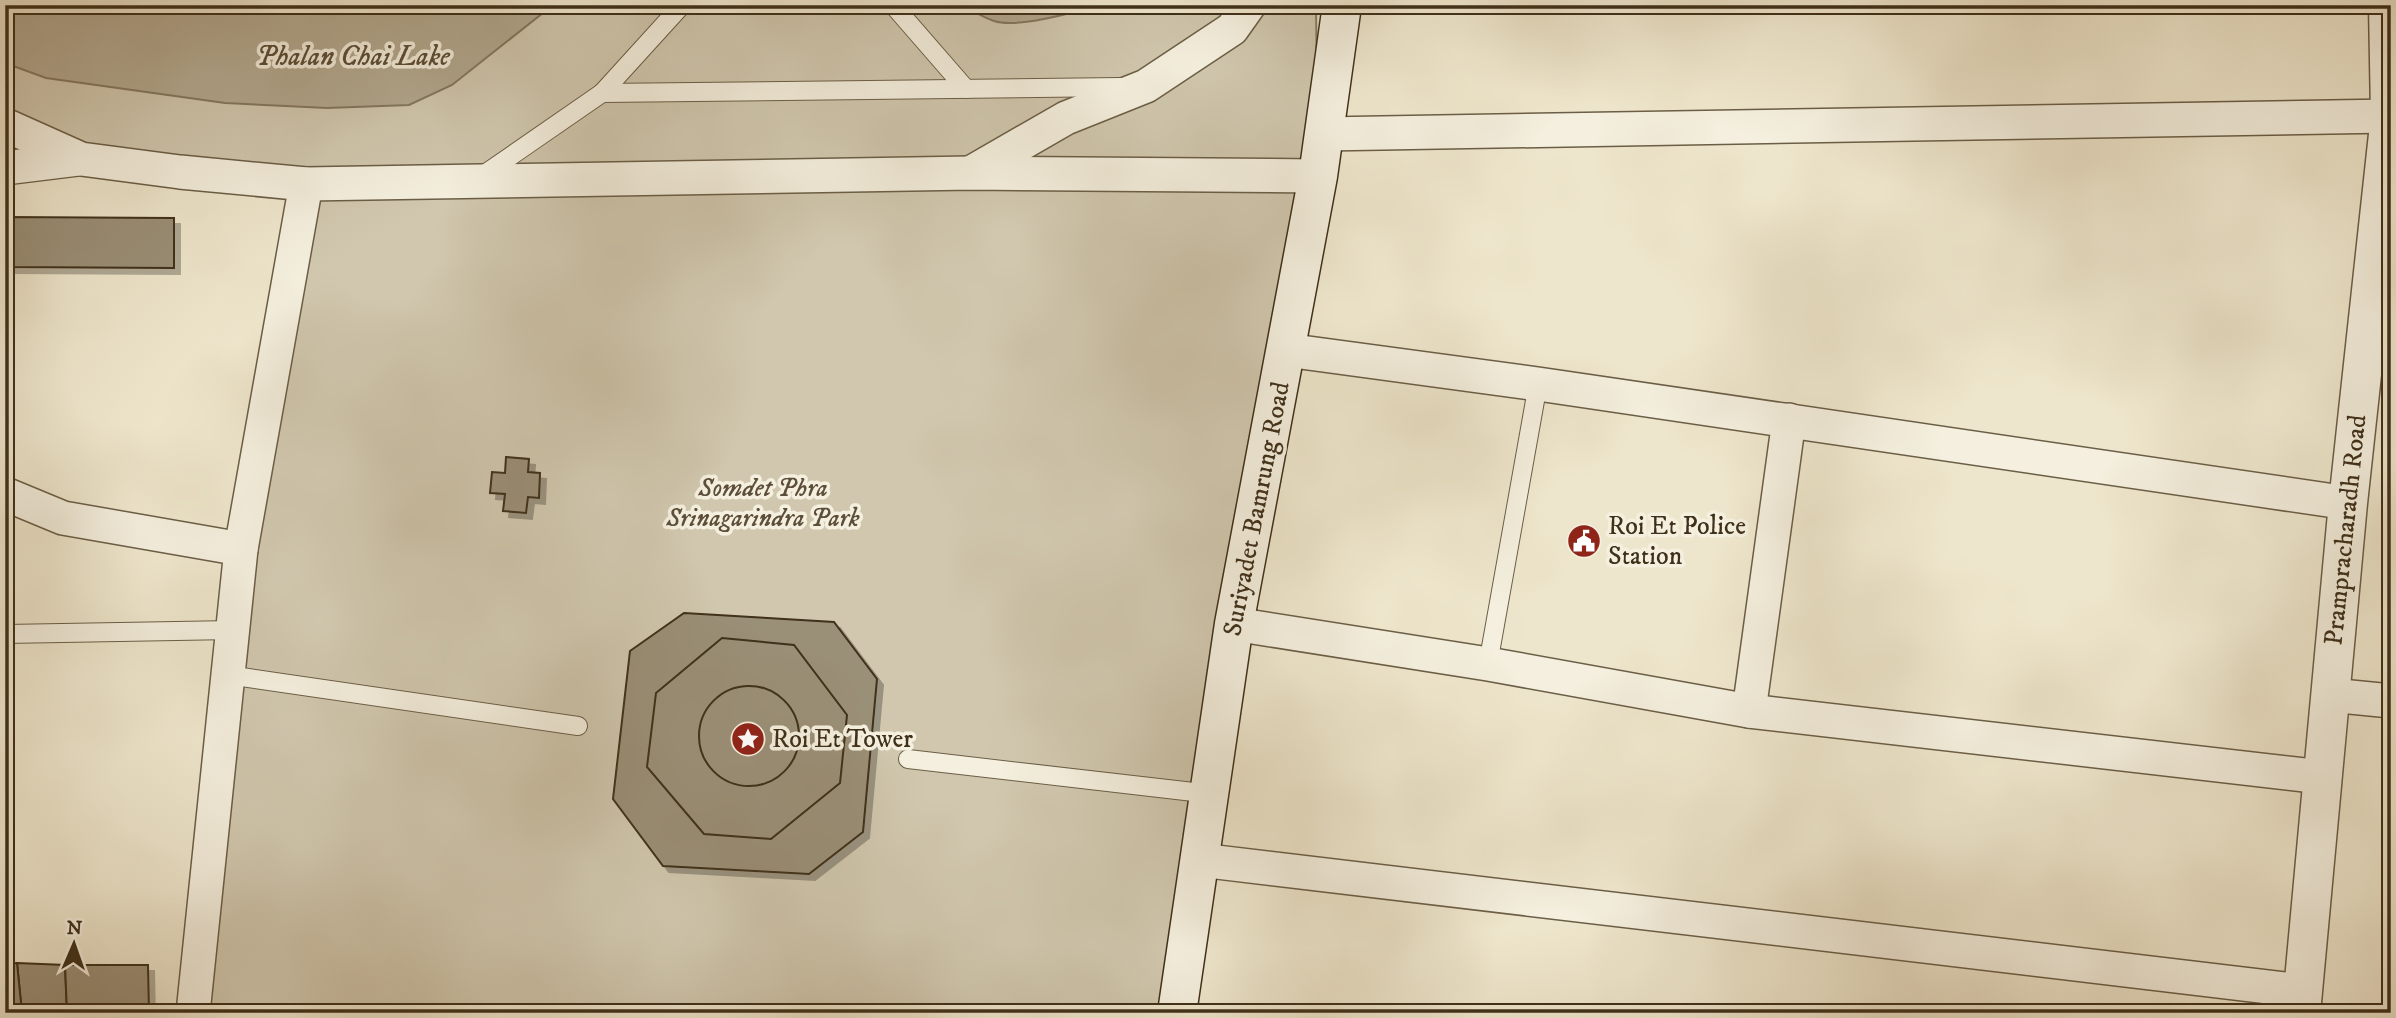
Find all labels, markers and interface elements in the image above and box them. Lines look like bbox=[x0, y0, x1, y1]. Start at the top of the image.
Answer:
water label: Phalan Chai Lake bbox=[256, 39, 451, 74]
street label: Suriyadet Bamrung Road bbox=[1216, 379, 1298, 639]
street label: Prampracharadh Road bbox=[2317, 413, 2375, 647]
park label: Somdet Phra Srinagarindra Park bbox=[665, 472, 860, 535]
place label: Roi Et Police Station bbox=[1608, 510, 1746, 573]
public building icon: Roi Et Police Station bbox=[1565, 522, 1603, 560]
place icon: Roi Et Tower bbox=[729, 720, 767, 758]
place label: Roi Et Tower bbox=[772, 723, 913, 756]
north arrow bbox=[38, 909, 108, 979]
text: N bbox=[66, 917, 83, 940]

